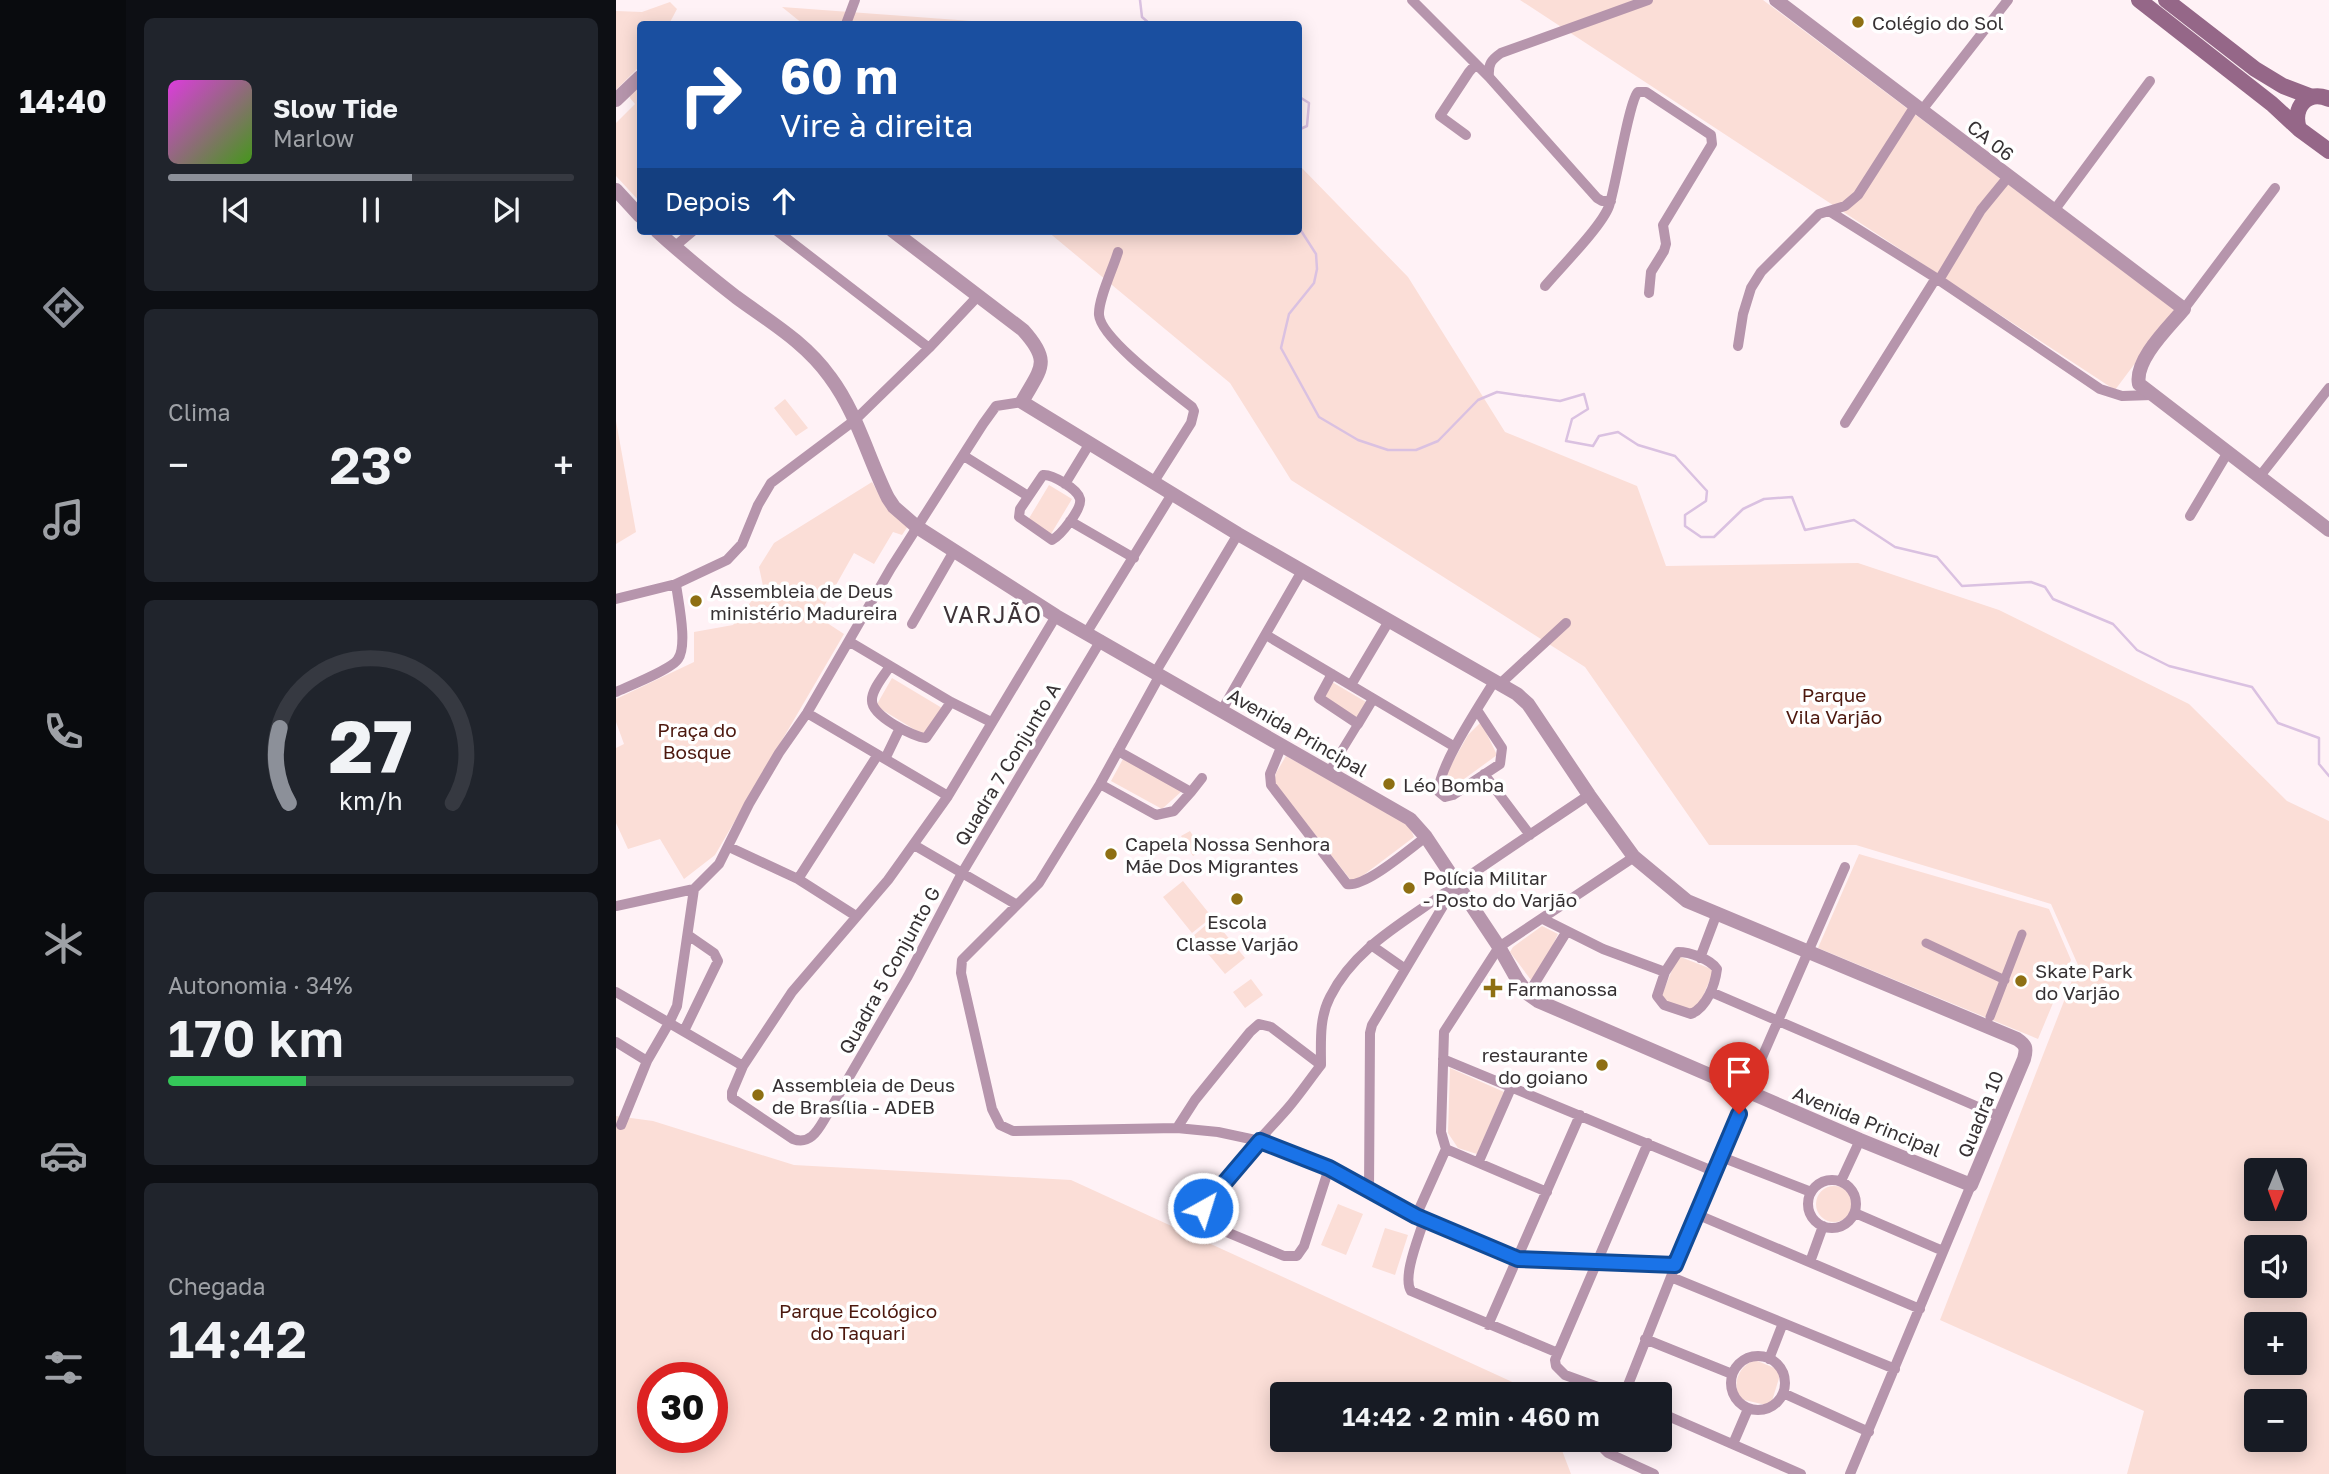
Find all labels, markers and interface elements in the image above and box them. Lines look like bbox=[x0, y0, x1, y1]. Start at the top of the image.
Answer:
place label: Colégio do Sol bbox=[1872, 11, 2004, 34]
marker: Colégio do Sol bbox=[1850, 14, 1866, 30]
text: 60 m bbox=[780, 46, 898, 105]
icon: right bbox=[665, 49, 756, 140]
text: 14:40 bbox=[19, 82, 107, 120]
text: Slow Tide bbox=[273, 93, 398, 124]
text: Vire à direita bbox=[780, 106, 973, 144]
street label: CA 06 bbox=[1963, 115, 2019, 165]
text: Marlow bbox=[273, 124, 354, 152]
icon: ahead bbox=[765, 182, 803, 220]
text: Depois bbox=[665, 186, 751, 217]
icon: previous bbox=[217, 191, 255, 229]
icon: pause bbox=[352, 191, 390, 229]
icon: next bbox=[487, 191, 525, 229]
icon: directions bbox=[39, 283, 88, 332]
text: Clima bbox=[168, 398, 231, 426]
text: 23° bbox=[330, 433, 412, 495]
text: − bbox=[168, 442, 189, 487]
text: + bbox=[553, 442, 574, 487]
icon: music bbox=[39, 495, 88, 544]
place label: Assembleia de Deus ministério Madureira bbox=[710, 579, 898, 624]
marker: Assembleia de Deus ministério Madureira bbox=[688, 593, 704, 609]
district label: VARJÃO bbox=[943, 600, 1043, 628]
street label: Quadra 7 Conjunto A bbox=[949, 678, 1065, 850]
street label: Avenida Principal bbox=[1224, 683, 1372, 781]
park label: Parque Vila Varjão bbox=[1786, 683, 1882, 728]
text: 27 bbox=[329, 702, 413, 789]
icon: phone bbox=[39, 707, 88, 756]
park label: Praça do Bosque bbox=[657, 718, 737, 763]
place label: Léo Bomba bbox=[1403, 773, 1504, 796]
marker: Léo Bomba bbox=[1381, 776, 1397, 792]
text: km/h bbox=[339, 785, 403, 816]
place label: Capela Nossa Senhora Mãe Dos Migrantes bbox=[1125, 832, 1330, 877]
marker: Capela Nossa Senhora Mãe Dos Migrantes bbox=[1103, 846, 1119, 862]
place label: Polícia Militar - Posto do Varjão bbox=[1423, 866, 1577, 911]
marker: Polícia Militar - Posto do Varjão bbox=[1401, 880, 1417, 896]
street label: Quadra 5 Conjunto G bbox=[833, 882, 945, 1058]
marker: Escola Classe Varjão bbox=[1229, 891, 1245, 907]
place label: Escola Classe Varjão bbox=[1176, 910, 1298, 955]
icon: climate bbox=[39, 919, 88, 968]
place label: Skate Park do Varjão bbox=[2035, 959, 2133, 1004]
text: Autonomia · 34% bbox=[168, 971, 353, 999]
marker: Skate Park do Varjão bbox=[2013, 973, 2029, 989]
place label: Farmanossa bbox=[1507, 977, 1618, 1000]
marker: Farmanossa bbox=[1485, 980, 1501, 996]
text: 170 km bbox=[168, 1006, 344, 1068]
pin bbox=[1709, 1042, 1769, 1114]
place label: restaurante do goiano bbox=[1482, 1043, 1588, 1088]
icon: arrive bbox=[1720, 1053, 1758, 1091]
marker: restaurante do goiano bbox=[1594, 1057, 1610, 1073]
street label: Quadra 10 bbox=[1952, 1067, 2008, 1161]
place label: Assembleia de Deus de Brasília - ADEB bbox=[772, 1073, 955, 1118]
street label: Avenida Principal bbox=[1790, 1081, 1944, 1161]
marker: Assembleia de Deus de Brasília - ADEB bbox=[750, 1087, 766, 1103]
icon: car bbox=[39, 1131, 88, 1180]
north arrow bbox=[2244, 1158, 2306, 1222]
map controls bbox=[2244, 1158, 2307, 1452]
position arrow bbox=[1166, 1171, 1240, 1245]
button: sound bbox=[2244, 1235, 2307, 1298]
text: Chegada bbox=[168, 1272, 265, 1300]
park label: Parque Ecológico do Taquari bbox=[779, 1299, 937, 1344]
text: 14:42 bbox=[168, 1307, 307, 1369]
button: + bbox=[2244, 1312, 2307, 1375]
icon: filters bbox=[39, 1343, 88, 1392]
speed limit sign: 30 bbox=[637, 1362, 728, 1453]
button: − bbox=[2244, 1389, 2307, 1452]
text: 14:42 · 2 min · 460 m bbox=[1342, 1401, 1600, 1432]

